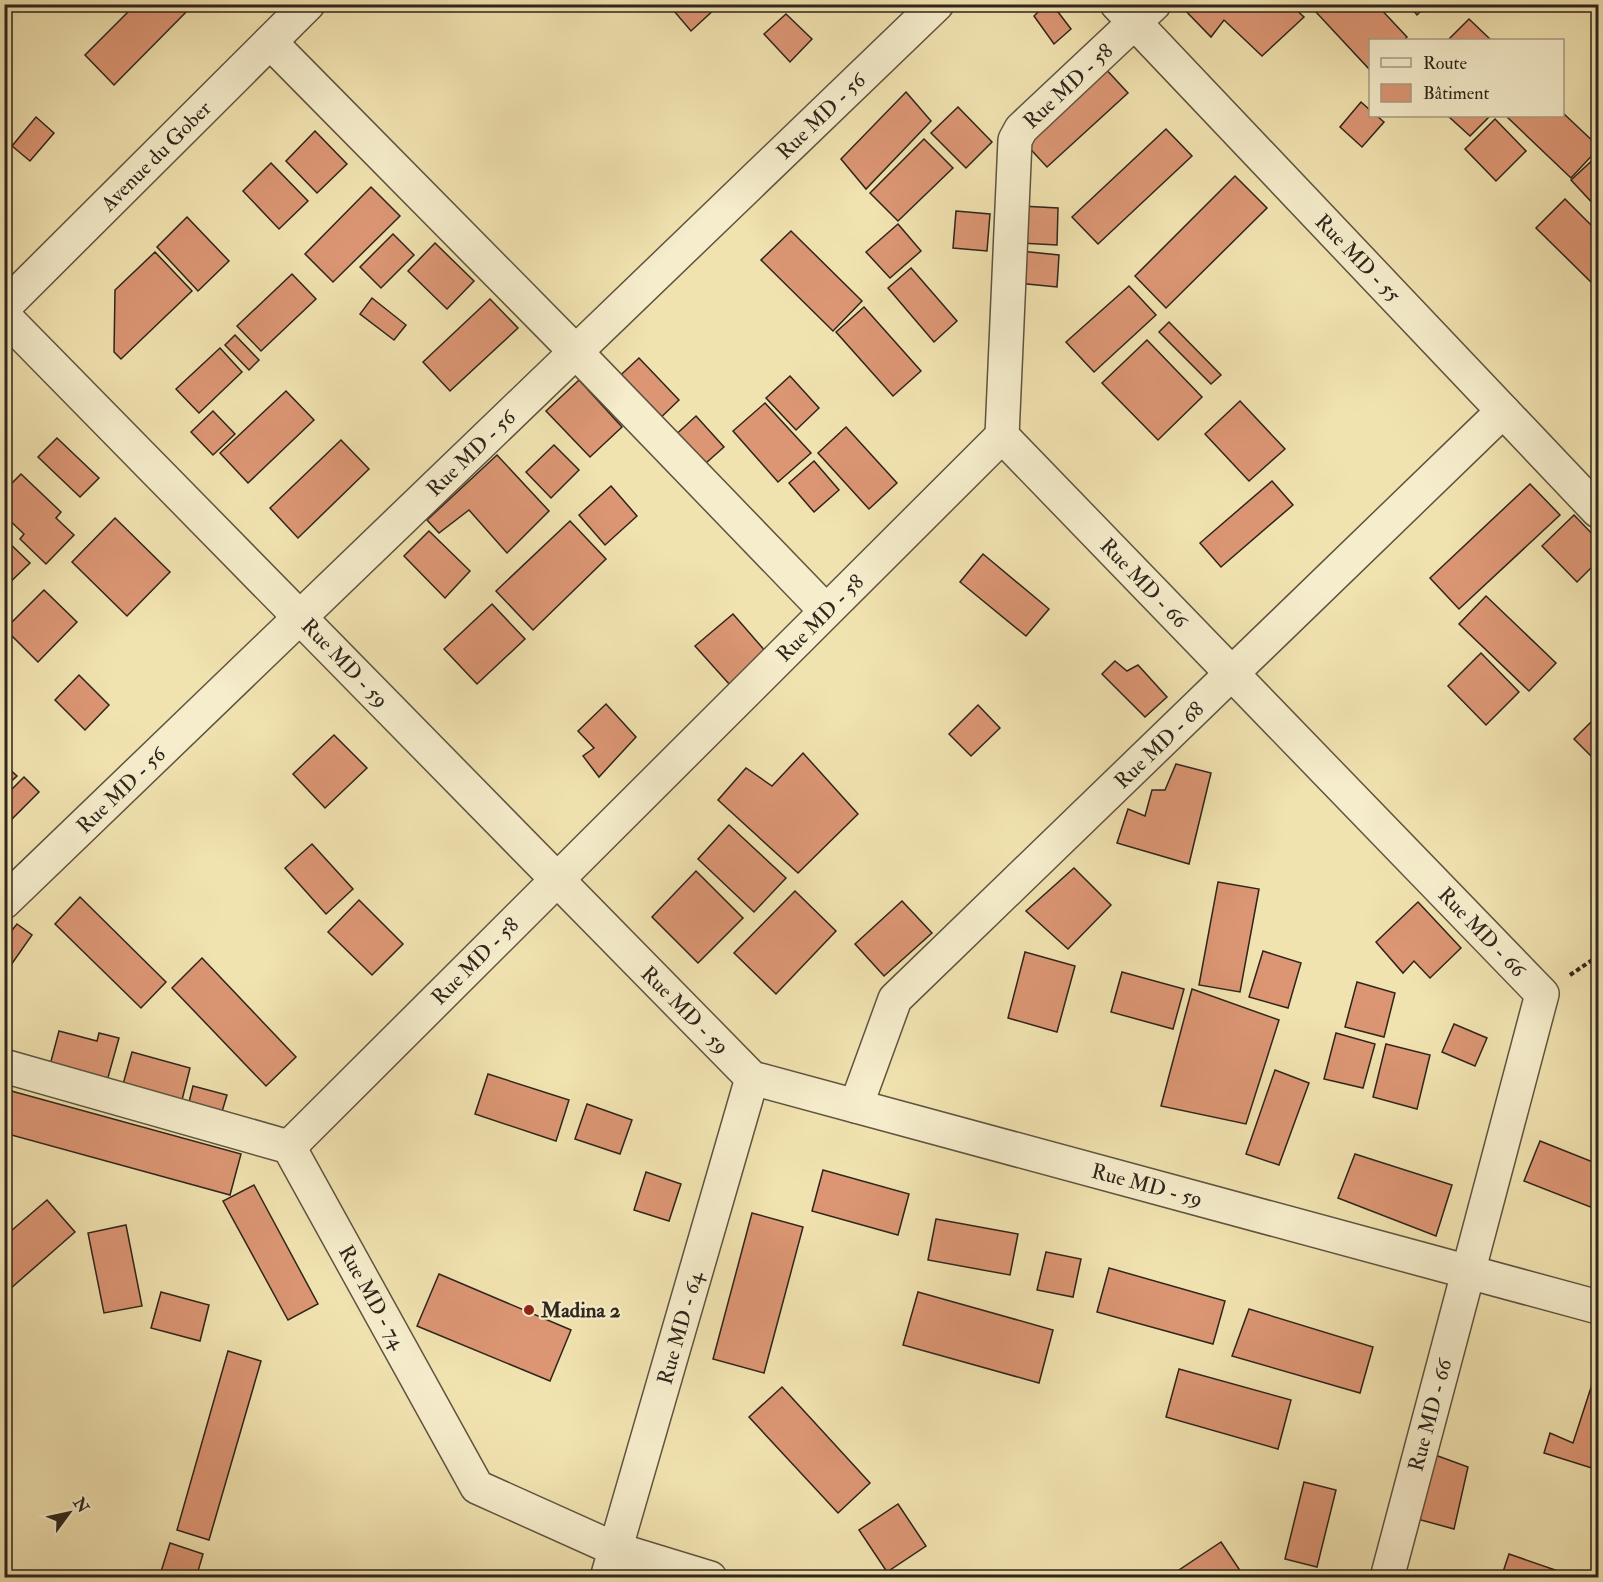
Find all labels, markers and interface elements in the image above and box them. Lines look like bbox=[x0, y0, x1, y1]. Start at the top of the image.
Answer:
street label: Rue MD - 58 bbox=[1018, 38, 1119, 135]
legend bbox=[1369, 39, 1564, 117]
text: Route bbox=[1423, 52, 1467, 75]
street label: Rue MD - 56 bbox=[771, 66, 873, 166]
text: Bâtiment bbox=[1423, 82, 1489, 105]
street label: Avenue du Gober bbox=[95, 95, 217, 218]
street label: Rue MD - 55 bbox=[1309, 209, 1407, 309]
street label: Rue MD - 56 bbox=[421, 403, 523, 503]
street label: Rue MD - 66 bbox=[1094, 533, 1194, 635]
street label: Rue MD - 58 bbox=[771, 569, 870, 668]
street label: Rue MD - 59 bbox=[295, 613, 394, 714]
street label: Rue MD - 68 bbox=[1109, 696, 1210, 795]
street label: Rue MD - 56 bbox=[71, 740, 173, 840]
street label: Rue MD - 66 bbox=[1432, 882, 1532, 984]
street label: Rue MD - 58 bbox=[426, 912, 525, 1011]
street label: Rue MD - 59 bbox=[635, 960, 735, 1060]
street label: Rue MD - 59 bbox=[1088, 1158, 1205, 1213]
street label: Rue MD - 74 bbox=[332, 1241, 412, 1355]
street label: Rue MD - 64 bbox=[652, 1267, 710, 1388]
place label: Madina 2 bbox=[540, 1297, 621, 1324]
marker: Madina 2 bbox=[522, 1303, 536, 1317]
street label: Rue MD - 66 bbox=[1403, 1355, 1459, 1474]
north arrow bbox=[39, 1483, 99, 1543]
text: N bbox=[68, 1493, 93, 1517]

